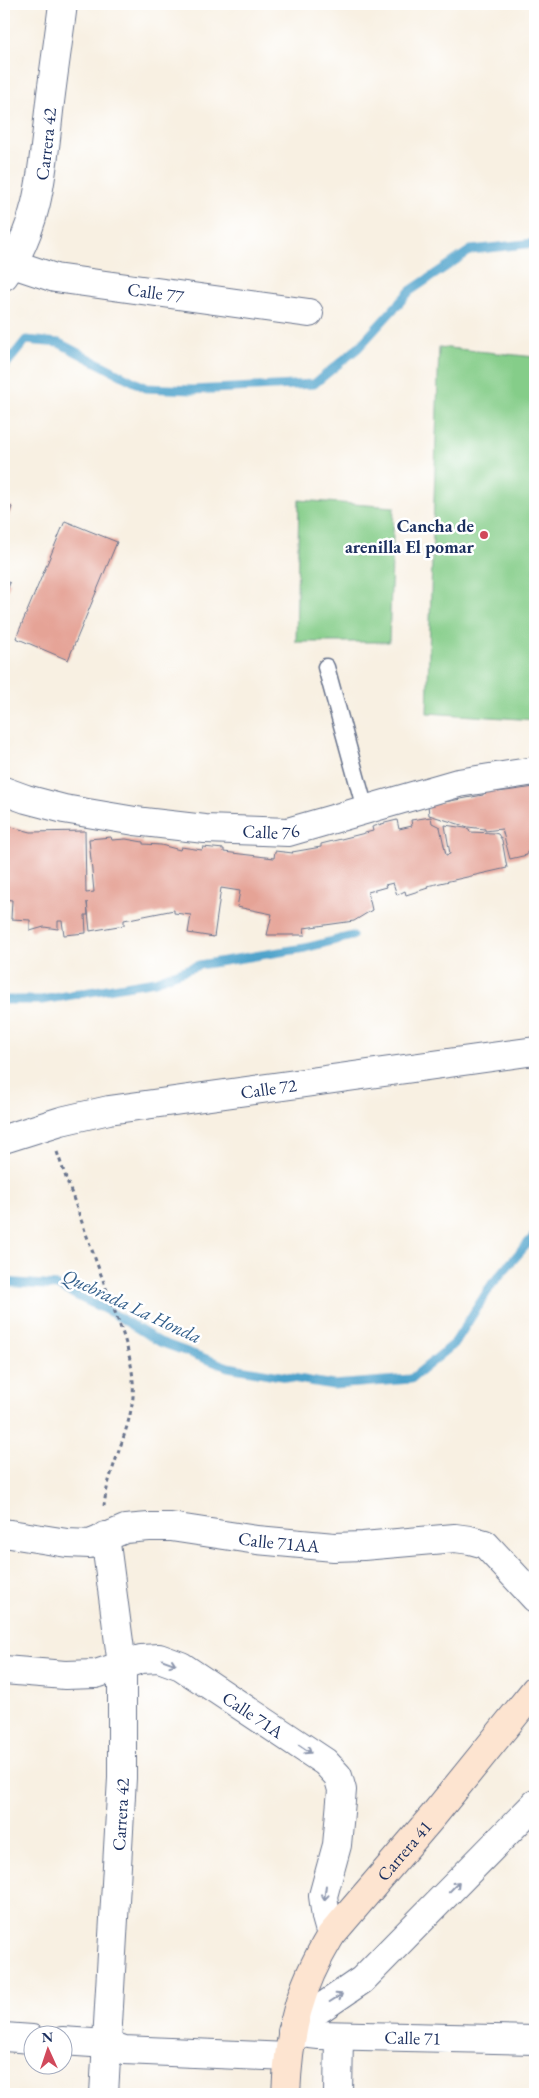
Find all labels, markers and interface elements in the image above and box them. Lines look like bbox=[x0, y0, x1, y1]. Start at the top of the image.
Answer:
street label: Carrera 42 bbox=[29, 106, 61, 182]
street label: Calle 77 bbox=[126, 277, 186, 307]
place label: Cancha de arenilla El pomar bbox=[345, 514, 475, 558]
marker: Cancha de arenilla El pomar bbox=[478, 529, 490, 541]
street label: Calle 76 bbox=[242, 818, 302, 844]
street label: Calle 72 bbox=[239, 1073, 298, 1103]
water label: Quebrada La Honda bbox=[58, 1263, 206, 1349]
street label: Calle 71AA bbox=[237, 1526, 321, 1557]
one-way arrow bbox=[160, 1658, 176, 1667]
street label: Calle 71A bbox=[218, 1685, 289, 1743]
one-way arrow bbox=[298, 1744, 312, 1754]
street label: Carrera 42 bbox=[106, 1777, 134, 1852]
street label: Carrera 41 bbox=[371, 1815, 436, 1885]
one-way arrow bbox=[448, 1881, 460, 1893]
one-way arrow bbox=[320, 1885, 330, 1901]
one-way arrow bbox=[329, 1993, 343, 2003]
street label: Calle 71 bbox=[384, 2025, 441, 2049]
north arrow bbox=[22, 2026, 72, 2076]
text: N bbox=[41, 2028, 54, 2046]

